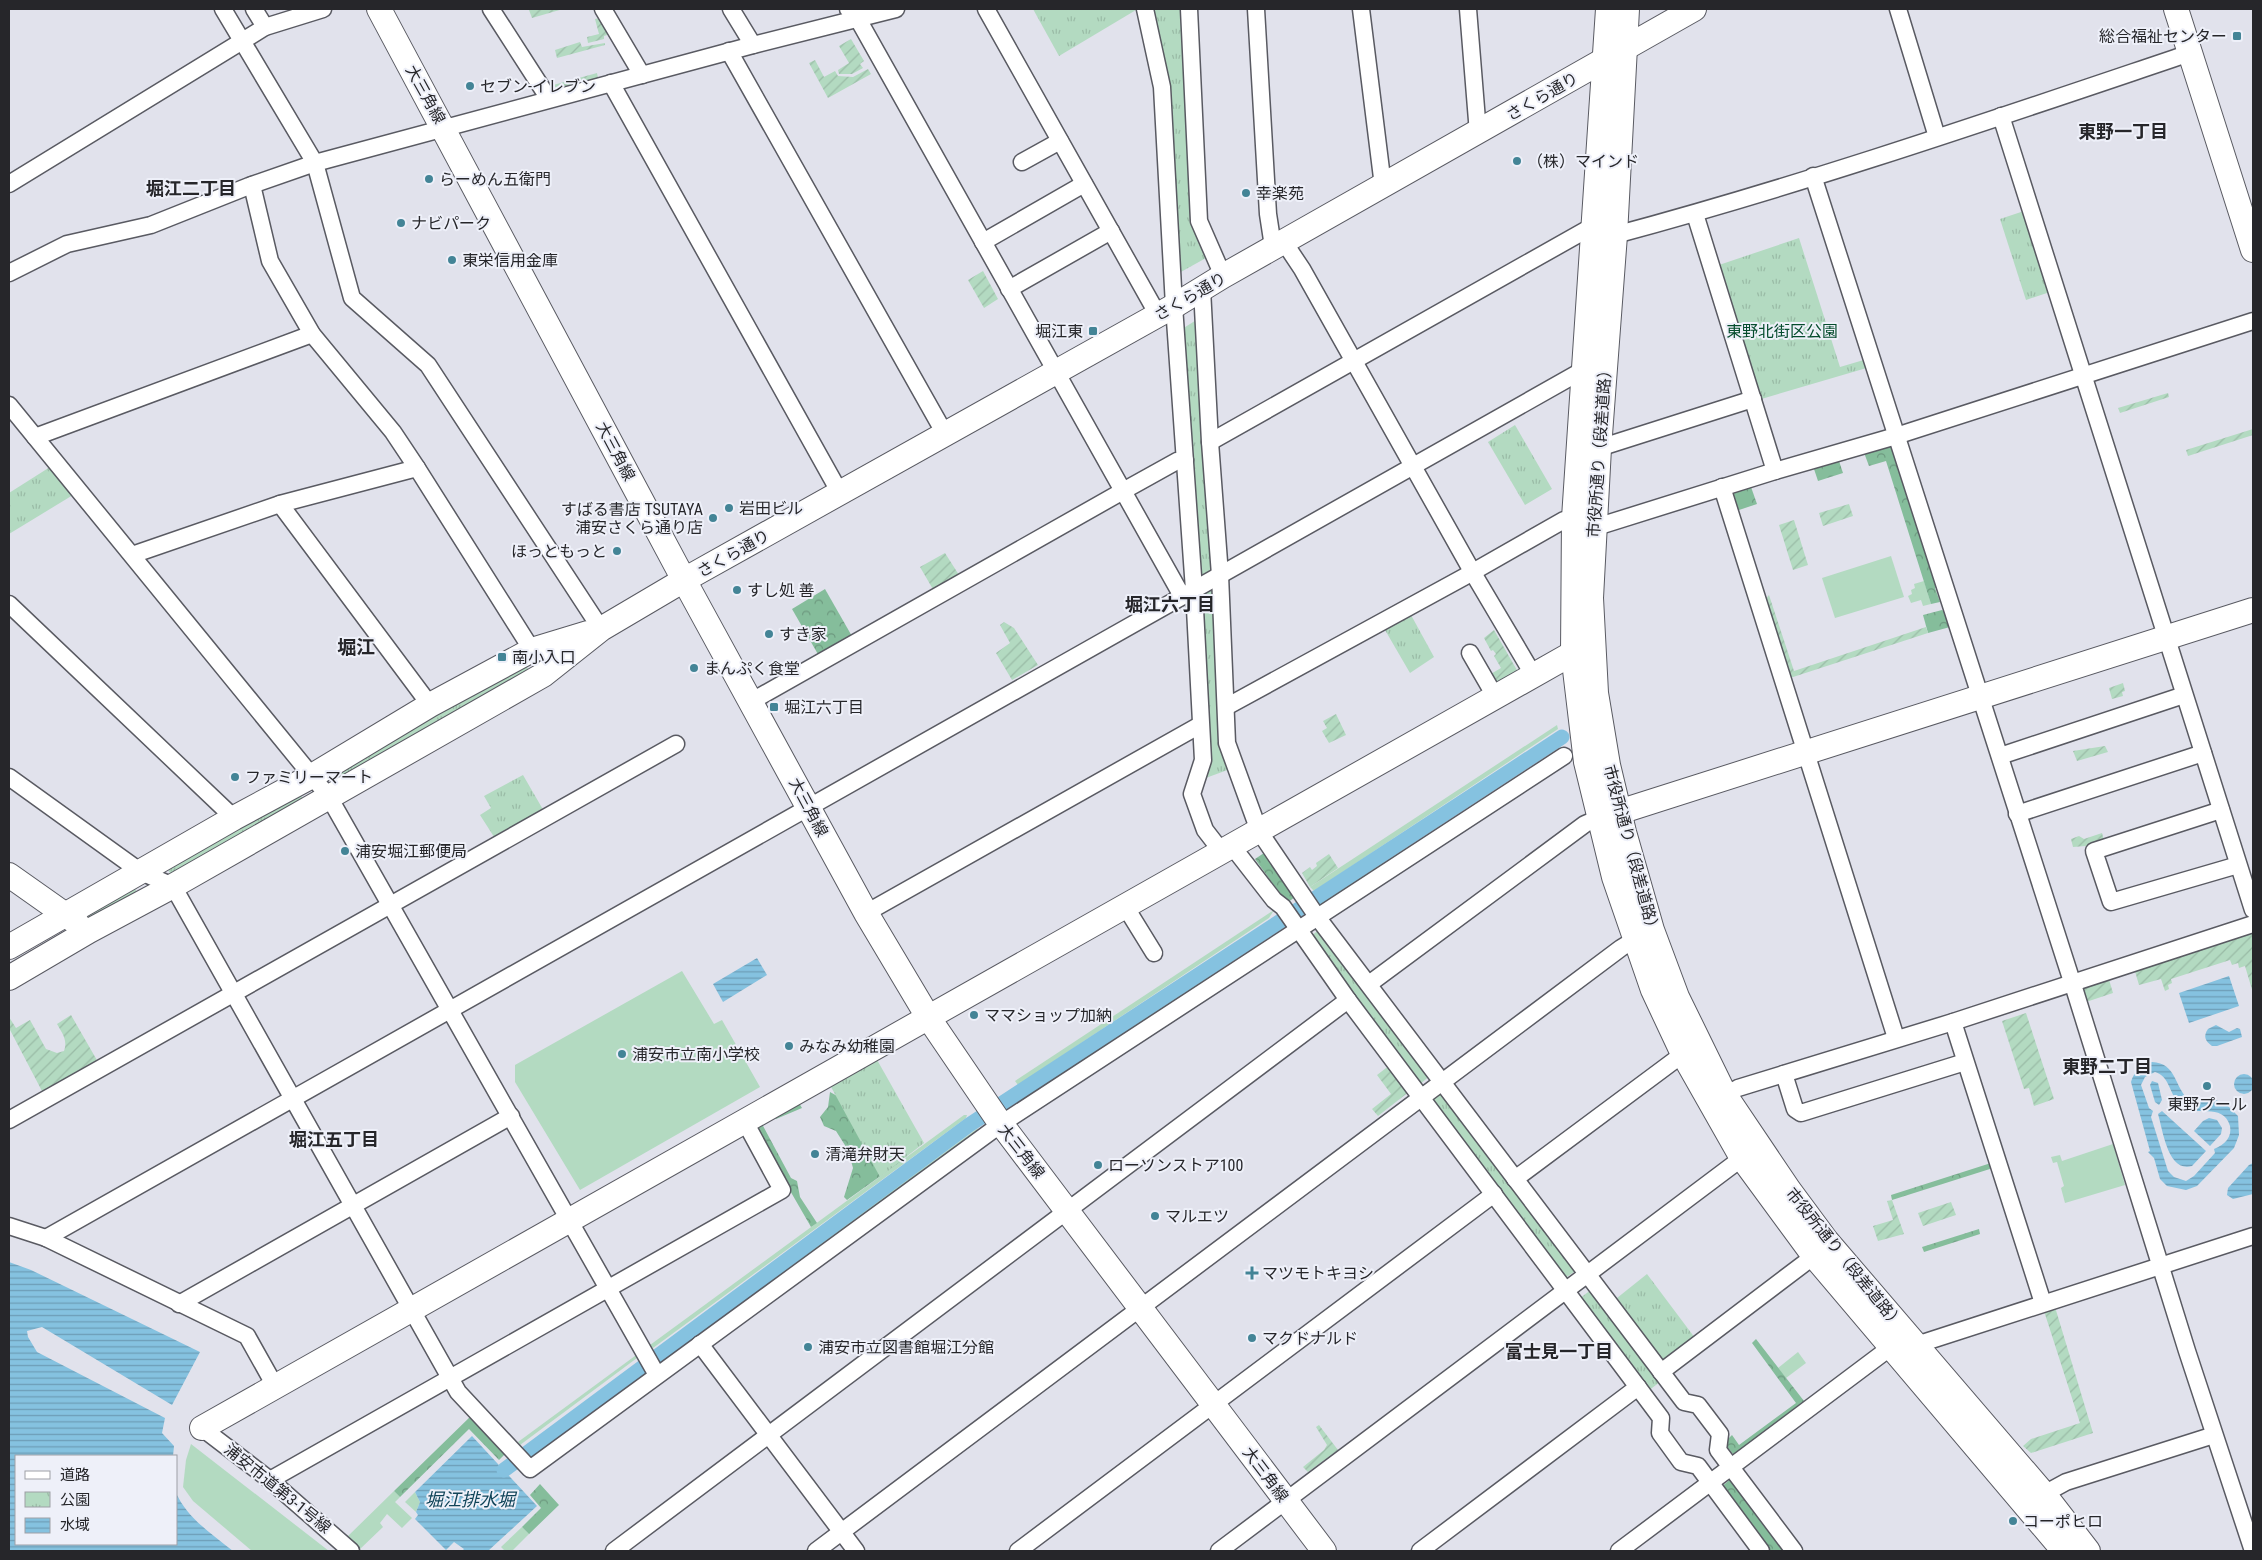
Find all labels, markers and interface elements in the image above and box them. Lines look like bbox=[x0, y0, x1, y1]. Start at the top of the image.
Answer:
place label: 総合福祉センター bbox=[2099, 27, 2227, 46]
marker: 総合福祉センター bbox=[2231, 30, 2243, 42]
street label: 大三角線 bbox=[402, 62, 449, 127]
street label: さくら通り bbox=[1503, 68, 1582, 125]
place label: セブン-イレブン bbox=[480, 77, 596, 96]
marker: セブン-イレブン bbox=[464, 80, 476, 92]
district label: 東野一丁目 bbox=[2078, 121, 2168, 142]
place label: （株）マインド bbox=[1527, 152, 1639, 171]
marker: （株）マインド bbox=[1511, 155, 1523, 167]
place label: らーめん五衛門 bbox=[439, 170, 551, 189]
marker: らーめん五衛門 bbox=[423, 173, 435, 185]
district label: 堀江二丁目 bbox=[146, 178, 236, 199]
place label: 幸楽苑 bbox=[1256, 184, 1304, 203]
marker: 幸楽苑 bbox=[1240, 187, 1252, 199]
place label: ナビパーク bbox=[411, 214, 491, 233]
marker: ナビパーク bbox=[395, 217, 407, 229]
place label: 東栄信用金庫 bbox=[462, 251, 558, 270]
marker: 東栄信用金庫 bbox=[446, 254, 458, 266]
street label: さくら通り bbox=[1151, 268, 1230, 325]
place label: 堀江東 bbox=[1035, 322, 1083, 341]
park label: 東野北街区公園 bbox=[1726, 322, 1838, 341]
marker: 堀江東 bbox=[1087, 325, 1099, 337]
street label: 市役所通り（段差道路） bbox=[1584, 362, 1615, 538]
street label: 大三角線 bbox=[592, 419, 639, 484]
place label: 岩田ビル bbox=[739, 499, 803, 518]
place label: すばる書店 TSUTAYA 浦安さくら通り店 bbox=[561, 500, 703, 537]
marker: 岩田ビル bbox=[723, 502, 735, 514]
marker: すばる書店 TSUTAYA 浦安さくら通り店 bbox=[707, 512, 719, 524]
street label: さくら通り bbox=[694, 526, 773, 581]
place label: ほっともっと bbox=[511, 542, 607, 561]
marker: ほっともっと bbox=[611, 545, 623, 557]
place label: すし処 善 bbox=[747, 581, 815, 600]
marker: すし処 善 bbox=[731, 584, 743, 596]
district label: 堀江六丁目 bbox=[1125, 594, 1215, 615]
place label: すき家 bbox=[779, 625, 827, 644]
marker: すき家 bbox=[763, 628, 775, 640]
district label: 堀江 bbox=[337, 636, 375, 659]
place label: 南小入口 bbox=[512, 648, 576, 667]
marker: 南小入口 bbox=[496, 651, 508, 663]
place label: まんぷく食堂 bbox=[704, 659, 800, 678]
marker: まんぷく食堂 bbox=[688, 662, 700, 674]
place label: 堀江六丁目 bbox=[784, 698, 864, 717]
marker: 堀江六丁目 bbox=[768, 701, 780, 713]
street label: 市役所通り（段差道路） bbox=[1600, 763, 1663, 938]
place label: ファミリーマート bbox=[245, 768, 373, 787]
marker: ファミリーマート bbox=[229, 771, 241, 783]
street label: 大三角線 bbox=[785, 775, 832, 840]
place label: 浦安堀江郵便局 bbox=[355, 842, 467, 861]
marker: 浦安堀江郵便局 bbox=[339, 845, 351, 857]
place label: ママショップ加納 bbox=[984, 1006, 1112, 1025]
marker: ママショップ加納 bbox=[968, 1009, 980, 1021]
place label: みなみ幼稚園 bbox=[799, 1037, 895, 1056]
marker: みなみ幼稚園 bbox=[783, 1040, 795, 1052]
place label: 浦安市立南小学校 bbox=[632, 1045, 760, 1064]
marker: 浦安市立南小学校 bbox=[616, 1048, 628, 1060]
district label: 東野二丁目 bbox=[2062, 1056, 2152, 1077]
marker: 東野プール bbox=[2201, 1080, 2213, 1092]
place label: 東野プール bbox=[2167, 1095, 2247, 1114]
street label: 大三角線 bbox=[994, 1120, 1049, 1182]
district label: 堀江五丁目 bbox=[289, 1129, 379, 1150]
place label: 清滝弁財天 bbox=[825, 1145, 905, 1164]
marker: 清滝弁財天 bbox=[809, 1148, 821, 1160]
place label: ローソンストア100 bbox=[1108, 1156, 1243, 1175]
marker: ローソンストア100 bbox=[1092, 1159, 1104, 1171]
street label: 市役所通り（段差道路） bbox=[1782, 1184, 1907, 1333]
place label: マルエツ bbox=[1165, 1207, 1229, 1226]
marker: マルエツ bbox=[1149, 1210, 1161, 1222]
place label: マツモトキヨシ bbox=[1262, 1264, 1374, 1283]
marker: マツモトキヨシ bbox=[1246, 1267, 1258, 1279]
place label: マクドナルド bbox=[1262, 1329, 1358, 1348]
marker: マクドナルド bbox=[1246, 1332, 1258, 1344]
place label: 浦安市立図書館堀江分館 bbox=[818, 1338, 994, 1357]
marker: 浦安市立図書館堀江分館 bbox=[802, 1341, 814, 1353]
district label: 富士見一丁目 bbox=[1505, 1341, 1613, 1362]
street label: 浦安市道第3-1号線 bbox=[221, 1440, 335, 1537]
street label: 大三角線 bbox=[1239, 1443, 1292, 1506]
legend bbox=[15, 1455, 178, 1545]
text: 道路 bbox=[60, 1466, 90, 1484]
water label: 堀江排水堀 bbox=[425, 1489, 518, 1510]
text: 公園 bbox=[60, 1491, 90, 1509]
place label: コーポヒロ bbox=[2023, 1512, 2103, 1531]
marker: コーポヒロ bbox=[2007, 1515, 2019, 1527]
text: 水域 bbox=[60, 1516, 90, 1534]

